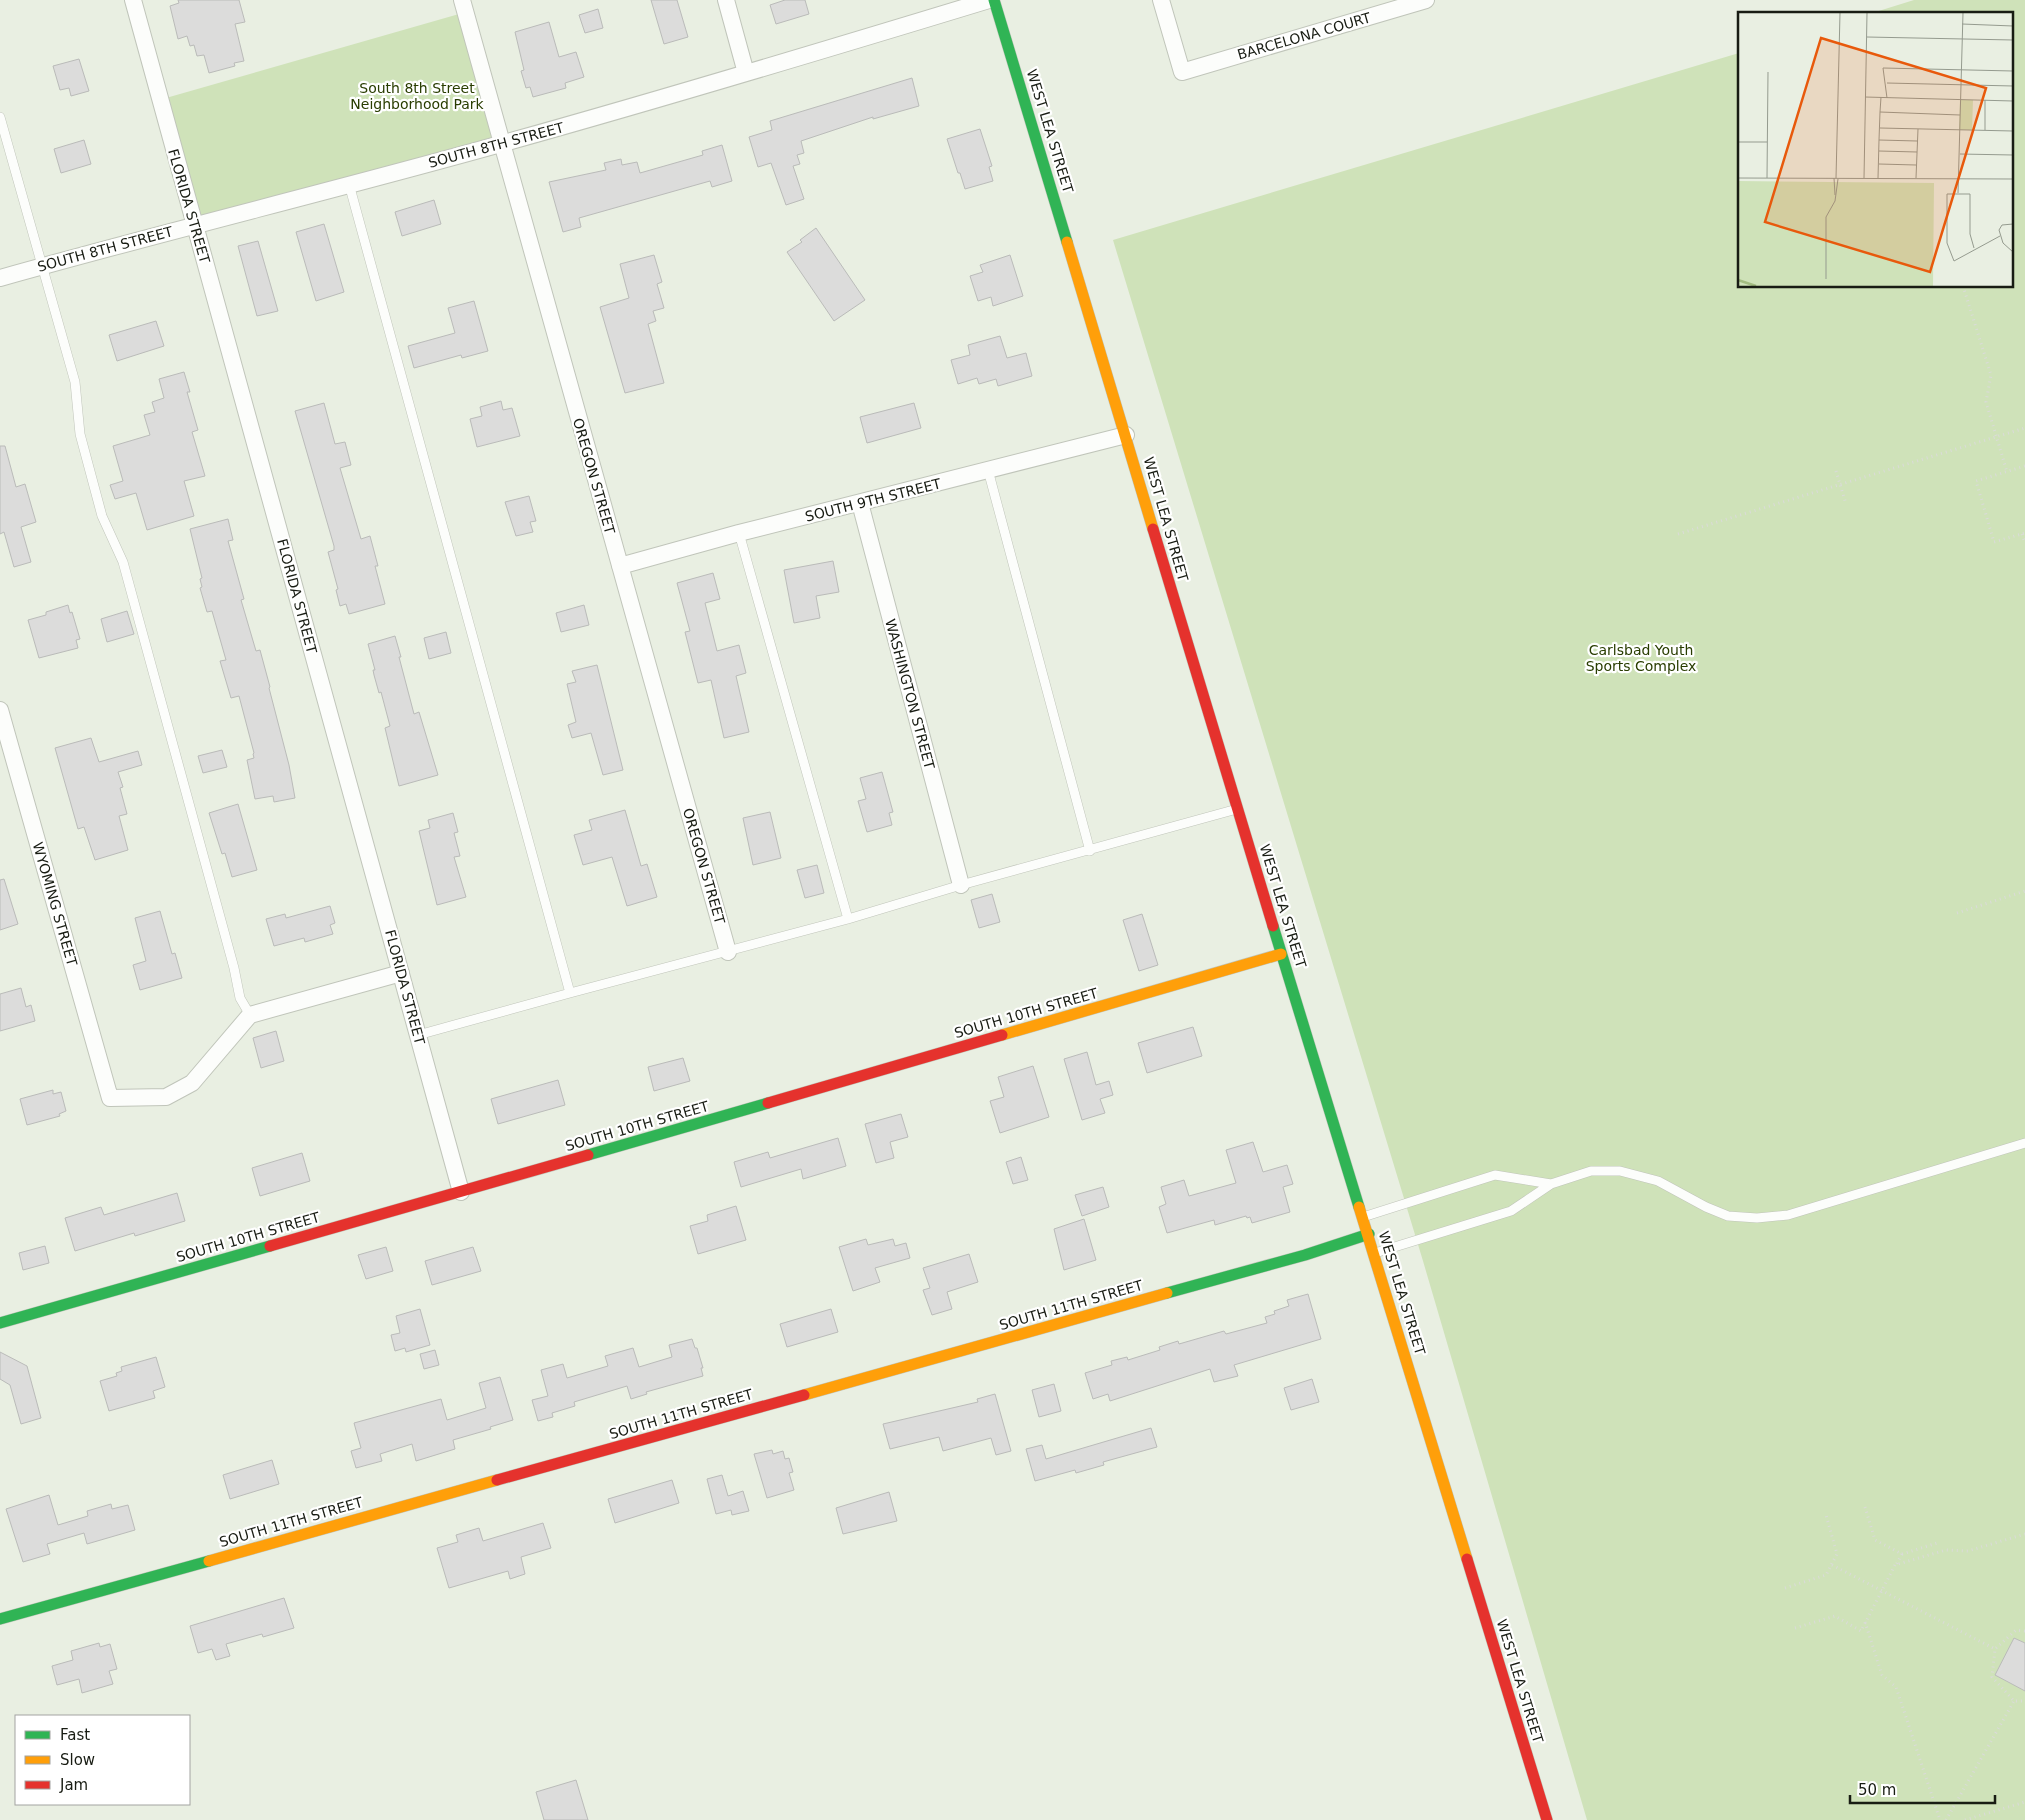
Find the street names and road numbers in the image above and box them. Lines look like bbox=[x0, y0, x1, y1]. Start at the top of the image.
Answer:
street label: BARCELONA COURT bbox=[1235, 9, 1373, 63]
street label: WEST LEA STREET bbox=[1024, 67, 1077, 195]
street label: SOUTH 8TH STREET bbox=[427, 119, 566, 171]
street label: FLORIDA STREET bbox=[165, 147, 213, 265]
street label: SOUTH 8TH STREET bbox=[36, 223, 175, 275]
street label: OREGON STREET bbox=[570, 416, 618, 536]
street label: WEST LEA STREET bbox=[1141, 455, 1192, 583]
street label: SOUTH 9TH STREET bbox=[803, 475, 943, 525]
street label: FLORIDA STREET bbox=[274, 537, 320, 656]
street label: WASHINGTON STREET bbox=[882, 617, 938, 771]
street label: OREGON STREET bbox=[680, 806, 728, 926]
street label: WYOMING STREET bbox=[30, 840, 80, 968]
street label: WEST LEA STREET bbox=[1257, 842, 1310, 970]
street label: FLORIDA STREET bbox=[382, 928, 428, 1047]
street label: SOUTH 10TH STREET bbox=[952, 985, 1100, 1041]
street label: SOUTH 10TH STREET bbox=[563, 1098, 711, 1154]
street label: SOUTH 10TH STREET bbox=[174, 1209, 322, 1265]
street label: WEST LEA STREET bbox=[1376, 1229, 1429, 1357]
street label: SOUTH 11TH STREET bbox=[997, 1277, 1145, 1333]
street label: SOUTH 11TH STREET bbox=[607, 1386, 755, 1442]
street label: SOUTH 11TH STREET bbox=[217, 1494, 365, 1550]
street label: WEST LEA STREET bbox=[1494, 1617, 1547, 1745]

